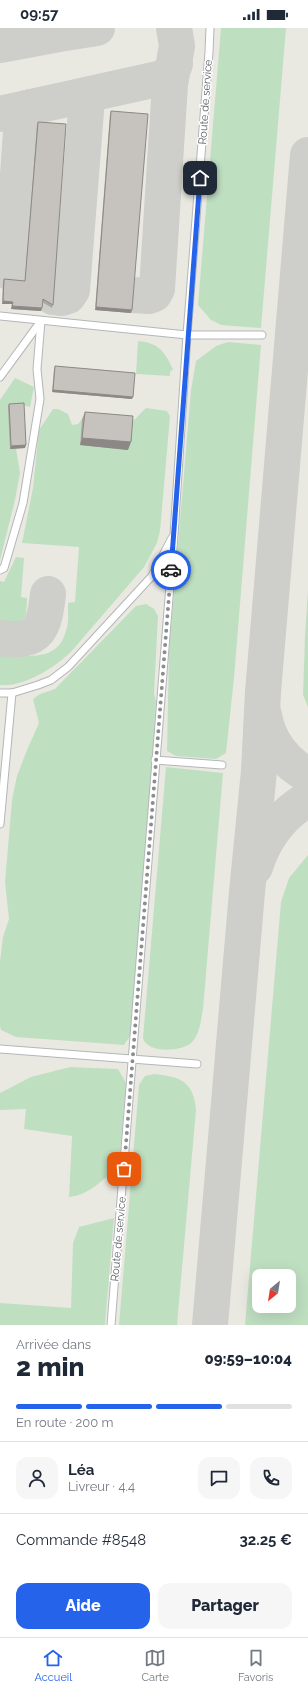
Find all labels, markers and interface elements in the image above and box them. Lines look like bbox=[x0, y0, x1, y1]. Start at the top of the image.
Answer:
text: 09:57 bbox=[20, 5, 58, 23]
street label: Route de service bbox=[196, 58, 215, 145]
pin bbox=[183, 161, 217, 195]
icon: home bbox=[189, 167, 211, 189]
courier bbox=[151, 550, 191, 590]
icon: car bbox=[160, 559, 182, 581]
pin bbox=[107, 1152, 141, 1186]
icon: bag bbox=[113, 1158, 135, 1180]
street label: Route de service bbox=[108, 1195, 129, 1282]
north arrow bbox=[252, 1269, 296, 1313]
map controls bbox=[252, 1269, 296, 1313]
text: Arrivée dans bbox=[16, 1337, 91, 1352]
text: 09:59–10:04 bbox=[204, 1350, 292, 1368]
text: 2 min bbox=[16, 1352, 84, 1382]
text: En route · 200 m bbox=[16, 1415, 113, 1430]
button: person bbox=[16, 1457, 58, 1499]
button: chat bbox=[198, 1457, 240, 1499]
button: phone bbox=[250, 1457, 292, 1499]
text: Léa bbox=[68, 1461, 94, 1479]
text: Livreur · 4.4 bbox=[68, 1479, 135, 1494]
text: Commande #8548 bbox=[16, 1531, 146, 1549]
text: 32.25 € bbox=[239, 1531, 292, 1549]
button: Aide bbox=[16, 1583, 150, 1629]
button: Partager bbox=[158, 1583, 292, 1629]
tab: Accueil bbox=[35, 1647, 72, 1684]
tab: Carte bbox=[141, 1647, 169, 1684]
tab: Favoris bbox=[238, 1647, 273, 1684]

